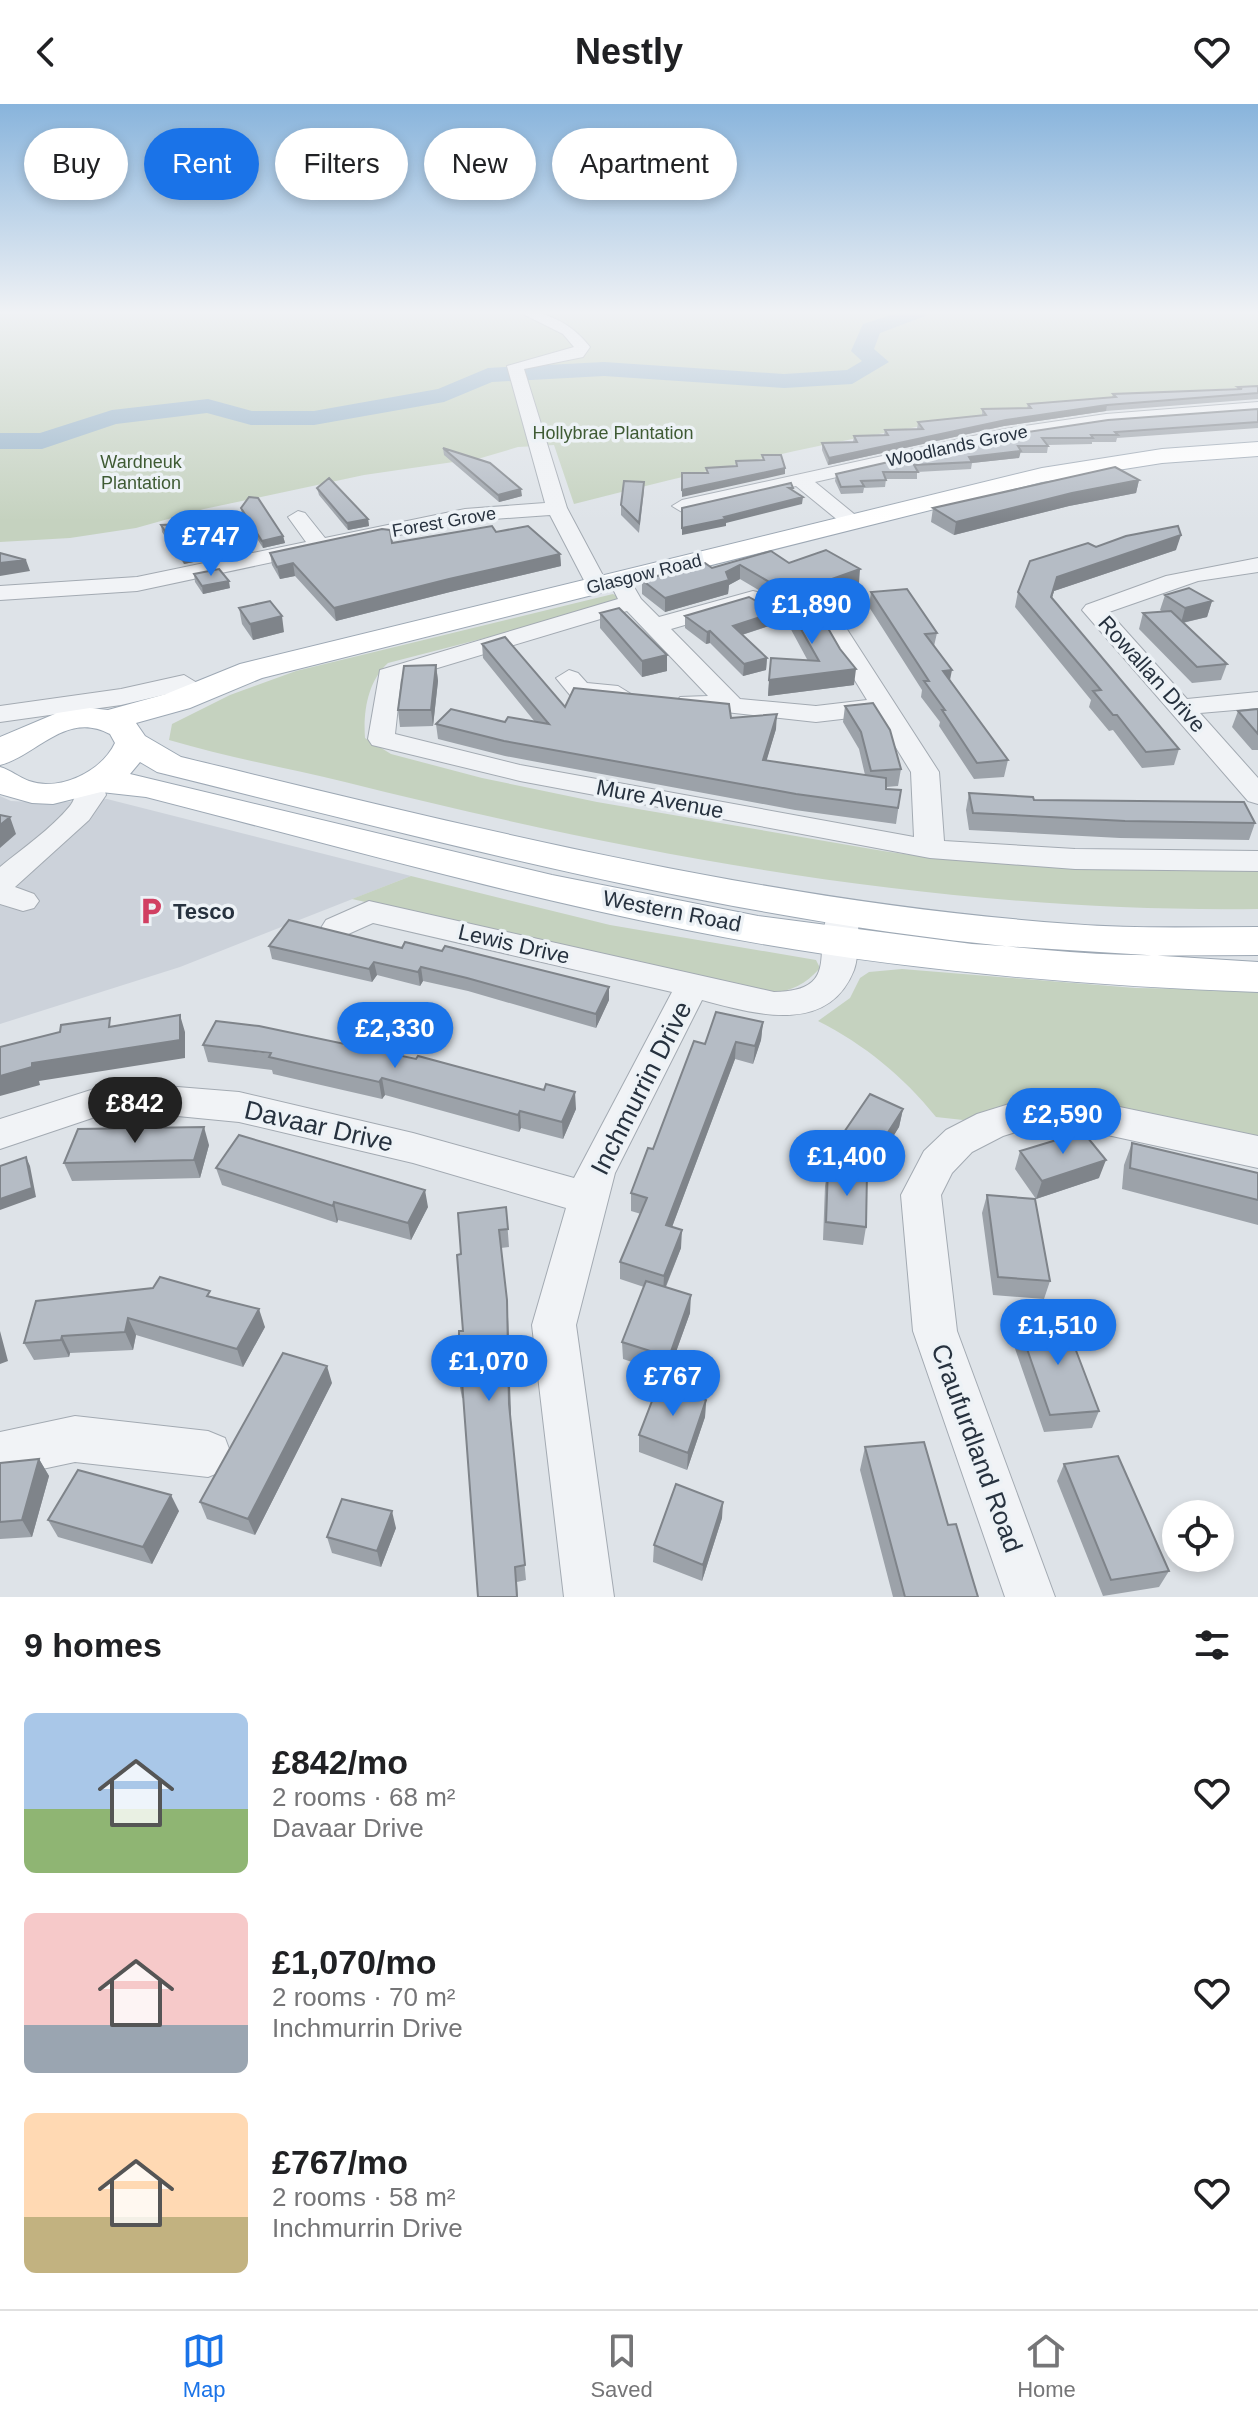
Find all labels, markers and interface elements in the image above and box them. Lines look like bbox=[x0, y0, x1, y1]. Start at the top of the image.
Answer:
icon: back bbox=[24, 30, 68, 74]
icon: heart bbox=[1190, 30, 1234, 74]
text: Nestly bbox=[575, 31, 683, 72]
chip: Buy bbox=[24, 128, 128, 200]
chip: Rent bbox=[144, 128, 259, 200]
chip: Filters bbox=[275, 128, 408, 200]
chip: New bbox=[424, 128, 536, 200]
chip: Apartment bbox=[552, 128, 737, 200]
street label: Woodlands Grove bbox=[885, 421, 1029, 471]
park label: Hollybrae Plantation bbox=[532, 423, 694, 443]
park label: Wardneuk Plantation bbox=[100, 452, 183, 493]
street label: Forest Grove bbox=[391, 503, 497, 541]
pin: £747 bbox=[164, 510, 258, 578]
text: £747 bbox=[182, 521, 240, 551]
street label: Glasgow Road bbox=[584, 550, 704, 598]
pin: £1,890 bbox=[747, 578, 877, 646]
text: £1,890 bbox=[772, 589, 852, 619]
street label: Rowallan Drive bbox=[1093, 611, 1211, 737]
street label: Mure Avenue bbox=[594, 774, 726, 824]
street label: Western Road bbox=[601, 885, 743, 937]
parking icon: Tesco bbox=[136, 896, 166, 926]
place label: Tesco bbox=[173, 899, 235, 924]
street label: Lewis Drive bbox=[456, 919, 572, 969]
street label: Inchmurrin Drive bbox=[584, 996, 698, 1180]
pin: £2,330 bbox=[330, 1002, 460, 1070]
text: £2,330 bbox=[355, 1013, 435, 1043]
pin: £842 bbox=[88, 1077, 182, 1145]
text: £842 bbox=[106, 1088, 164, 1118]
pin: £2,590 bbox=[998, 1088, 1128, 1156]
street label: Davaar Drive bbox=[242, 1094, 396, 1158]
text: £2,590 bbox=[1023, 1099, 1103, 1129]
pin: £1,400 bbox=[782, 1130, 912, 1198]
text: £1,400 bbox=[807, 1141, 887, 1171]
pin: £1,510 bbox=[993, 1299, 1123, 1367]
text: £1,510 bbox=[1018, 1310, 1098, 1340]
pin: £1,070 bbox=[424, 1335, 554, 1403]
street label: Craufurdland Road bbox=[925, 1340, 1029, 1556]
text: £1,070 bbox=[449, 1346, 529, 1376]
pin: £767 bbox=[626, 1350, 720, 1418]
text: £767 bbox=[644, 1361, 702, 1391]
map controls bbox=[1162, 1500, 1234, 1572]
button: locate bbox=[1162, 1500, 1234, 1572]
icon: filters bbox=[1190, 1623, 1234, 1667]
text: 9 homes bbox=[24, 1626, 162, 1664]
text: £842/mo bbox=[272, 1743, 408, 1781]
icon: home bbox=[88, 1745, 184, 1841]
icon: heart bbox=[1190, 1771, 1234, 1815]
text: 2 rooms · 68 m² bbox=[272, 1782, 456, 1812]
text: Davaar Drive bbox=[272, 1813, 424, 1843]
text: £1,070/mo bbox=[272, 1943, 436, 1981]
icon: home bbox=[88, 1945, 184, 2041]
icon: heart bbox=[1190, 1971, 1234, 2015]
text: 2 rooms · 70 m² bbox=[272, 1982, 456, 2012]
text: Inchmurrin Drive bbox=[272, 2013, 463, 2043]
text: £767/mo bbox=[272, 2143, 408, 2181]
icon: home bbox=[88, 2145, 184, 2241]
icon: heart bbox=[1190, 2171, 1234, 2215]
text: 2 rooms · 58 m² bbox=[272, 2182, 456, 2212]
text: Inchmurrin Drive bbox=[272, 2213, 463, 2243]
tab: Map bbox=[182, 2329, 226, 2403]
tab: Saved bbox=[590, 2329, 653, 2403]
tab: Home bbox=[1017, 2329, 1076, 2403]

